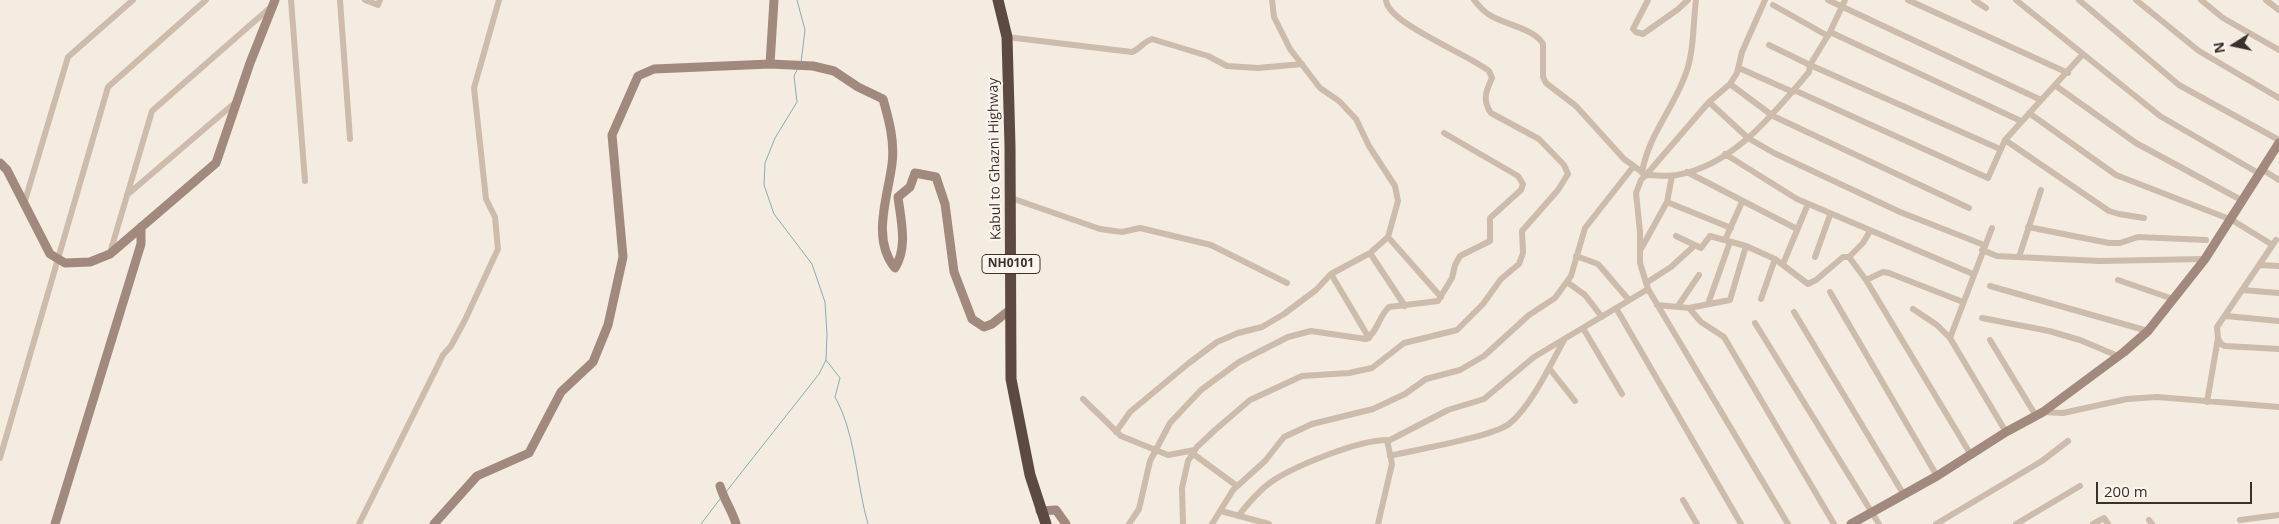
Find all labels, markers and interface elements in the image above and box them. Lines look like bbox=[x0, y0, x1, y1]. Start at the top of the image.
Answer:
north arrow bbox=[2209, 20, 2259, 70]
text: N bbox=[2208, 40, 2229, 55]
street label: Kabul to Ghazni Highway bbox=[985, 78, 1005, 240]
road number: NH0101 bbox=[982, 254, 1040, 274]
scale bar bbox=[2099, 472, 2255, 504]
text: 200 m bbox=[2104, 481, 2148, 501]

